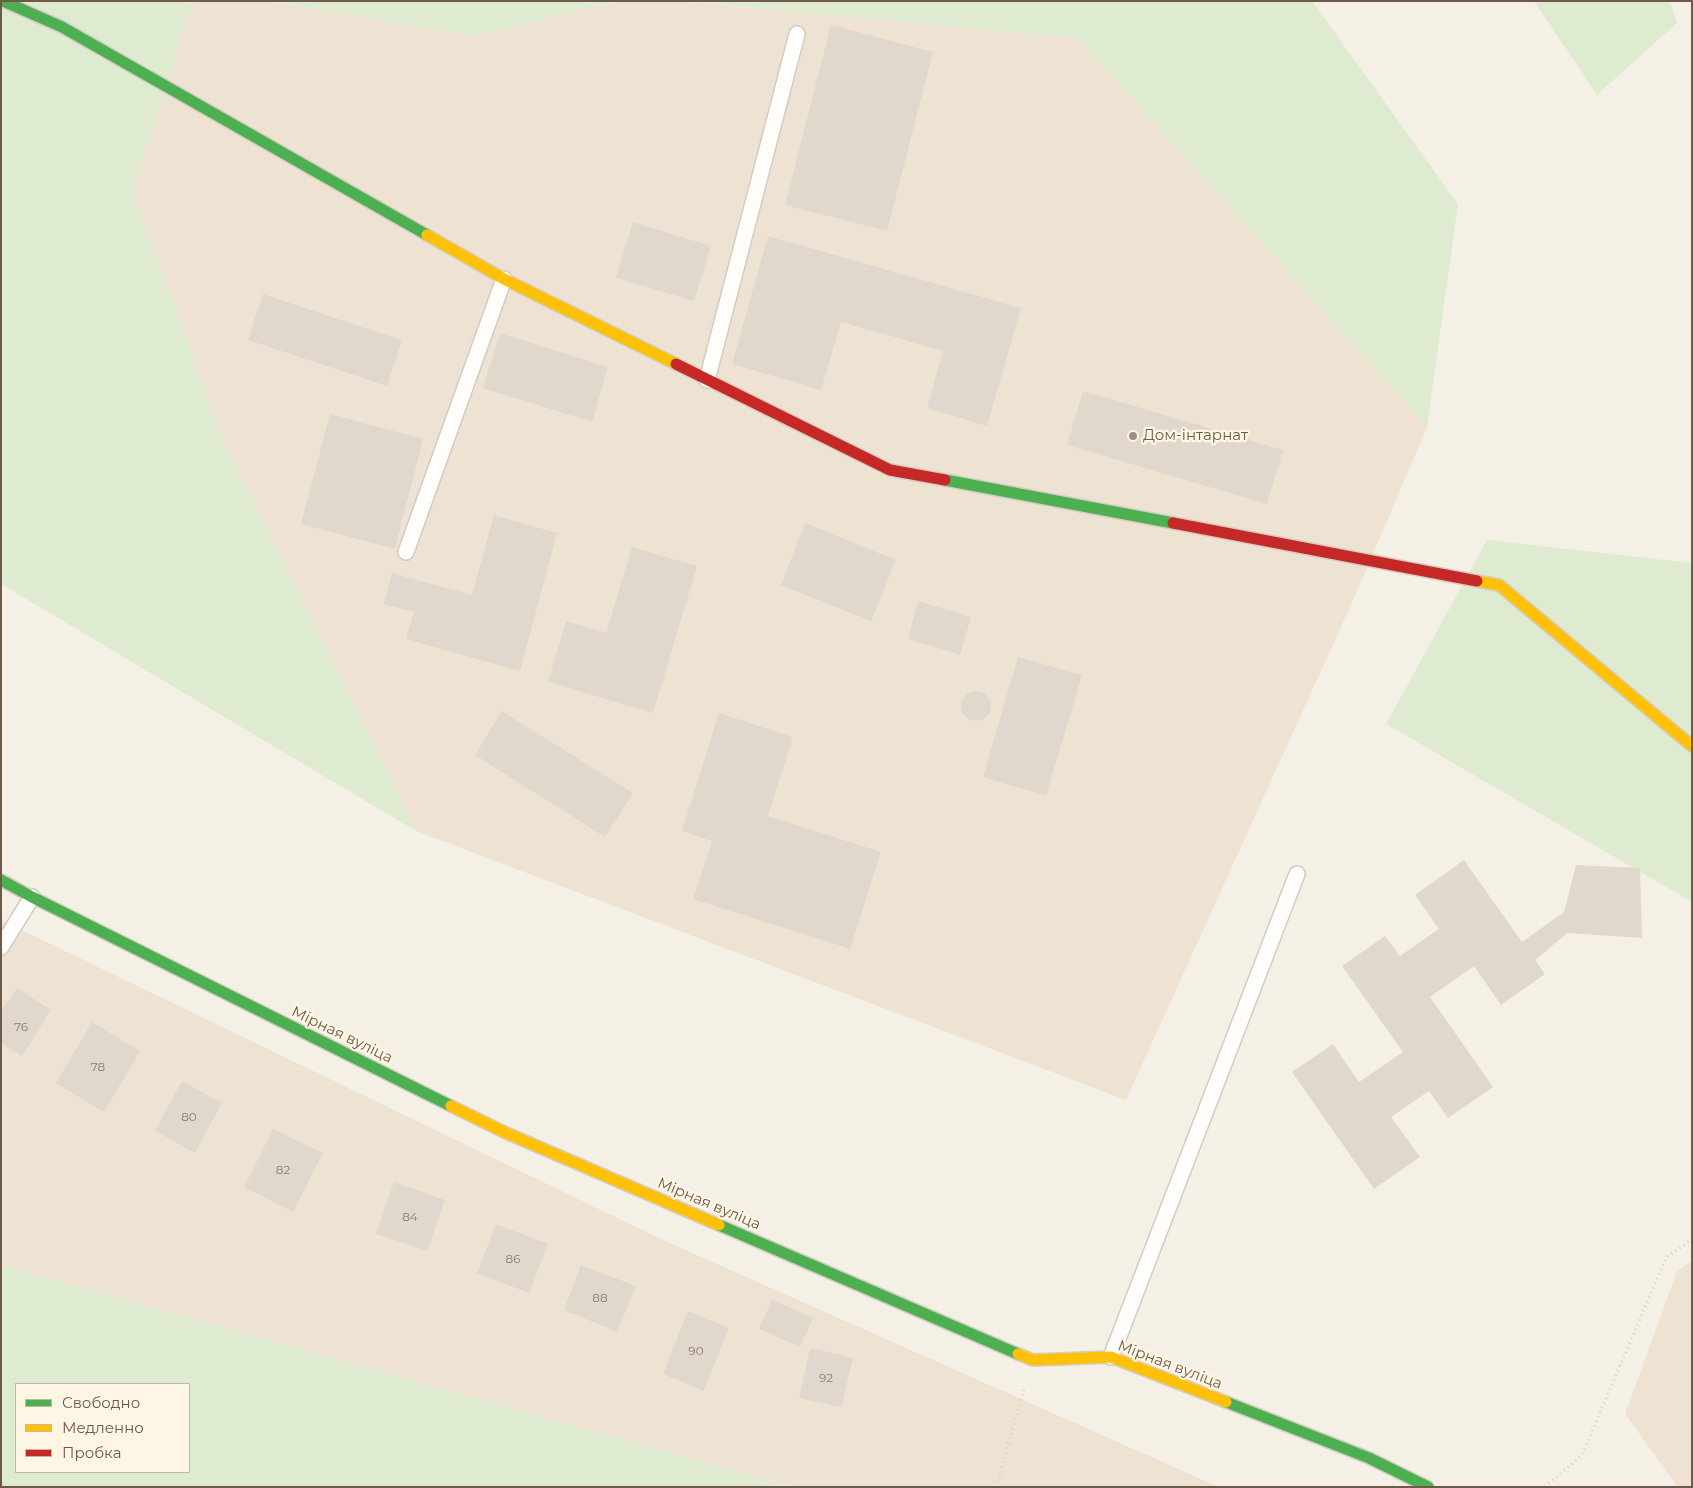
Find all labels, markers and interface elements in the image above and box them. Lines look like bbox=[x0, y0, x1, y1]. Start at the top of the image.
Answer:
place label: Дом-інтарнат bbox=[1143, 427, 1248, 445]
marker: Дом-інтарнат bbox=[1127, 430, 1139, 442]
street label: Мірная вуліца bbox=[288, 1003, 396, 1067]
house number: 76 bbox=[14, 1020, 28, 1034]
house number: 78 bbox=[91, 1060, 105, 1074]
house number: 80 bbox=[181, 1110, 197, 1124]
house number: 82 bbox=[276, 1163, 290, 1177]
street label: Мірная вуліца bbox=[655, 1174, 763, 1234]
house number: 84 bbox=[402, 1210, 418, 1224]
house number: 86 bbox=[506, 1252, 520, 1266]
house number: 88 bbox=[592, 1291, 608, 1305]
street label: Мірная вуліца bbox=[1115, 1337, 1225, 1393]
house number: 90 bbox=[688, 1344, 704, 1358]
house number: 92 bbox=[819, 1371, 833, 1385]
legend bbox=[15, 1383, 190, 1473]
text: Свободно bbox=[62, 1393, 140, 1412]
text: Медленно bbox=[62, 1418, 144, 1437]
text: Пробка bbox=[62, 1443, 121, 1462]

